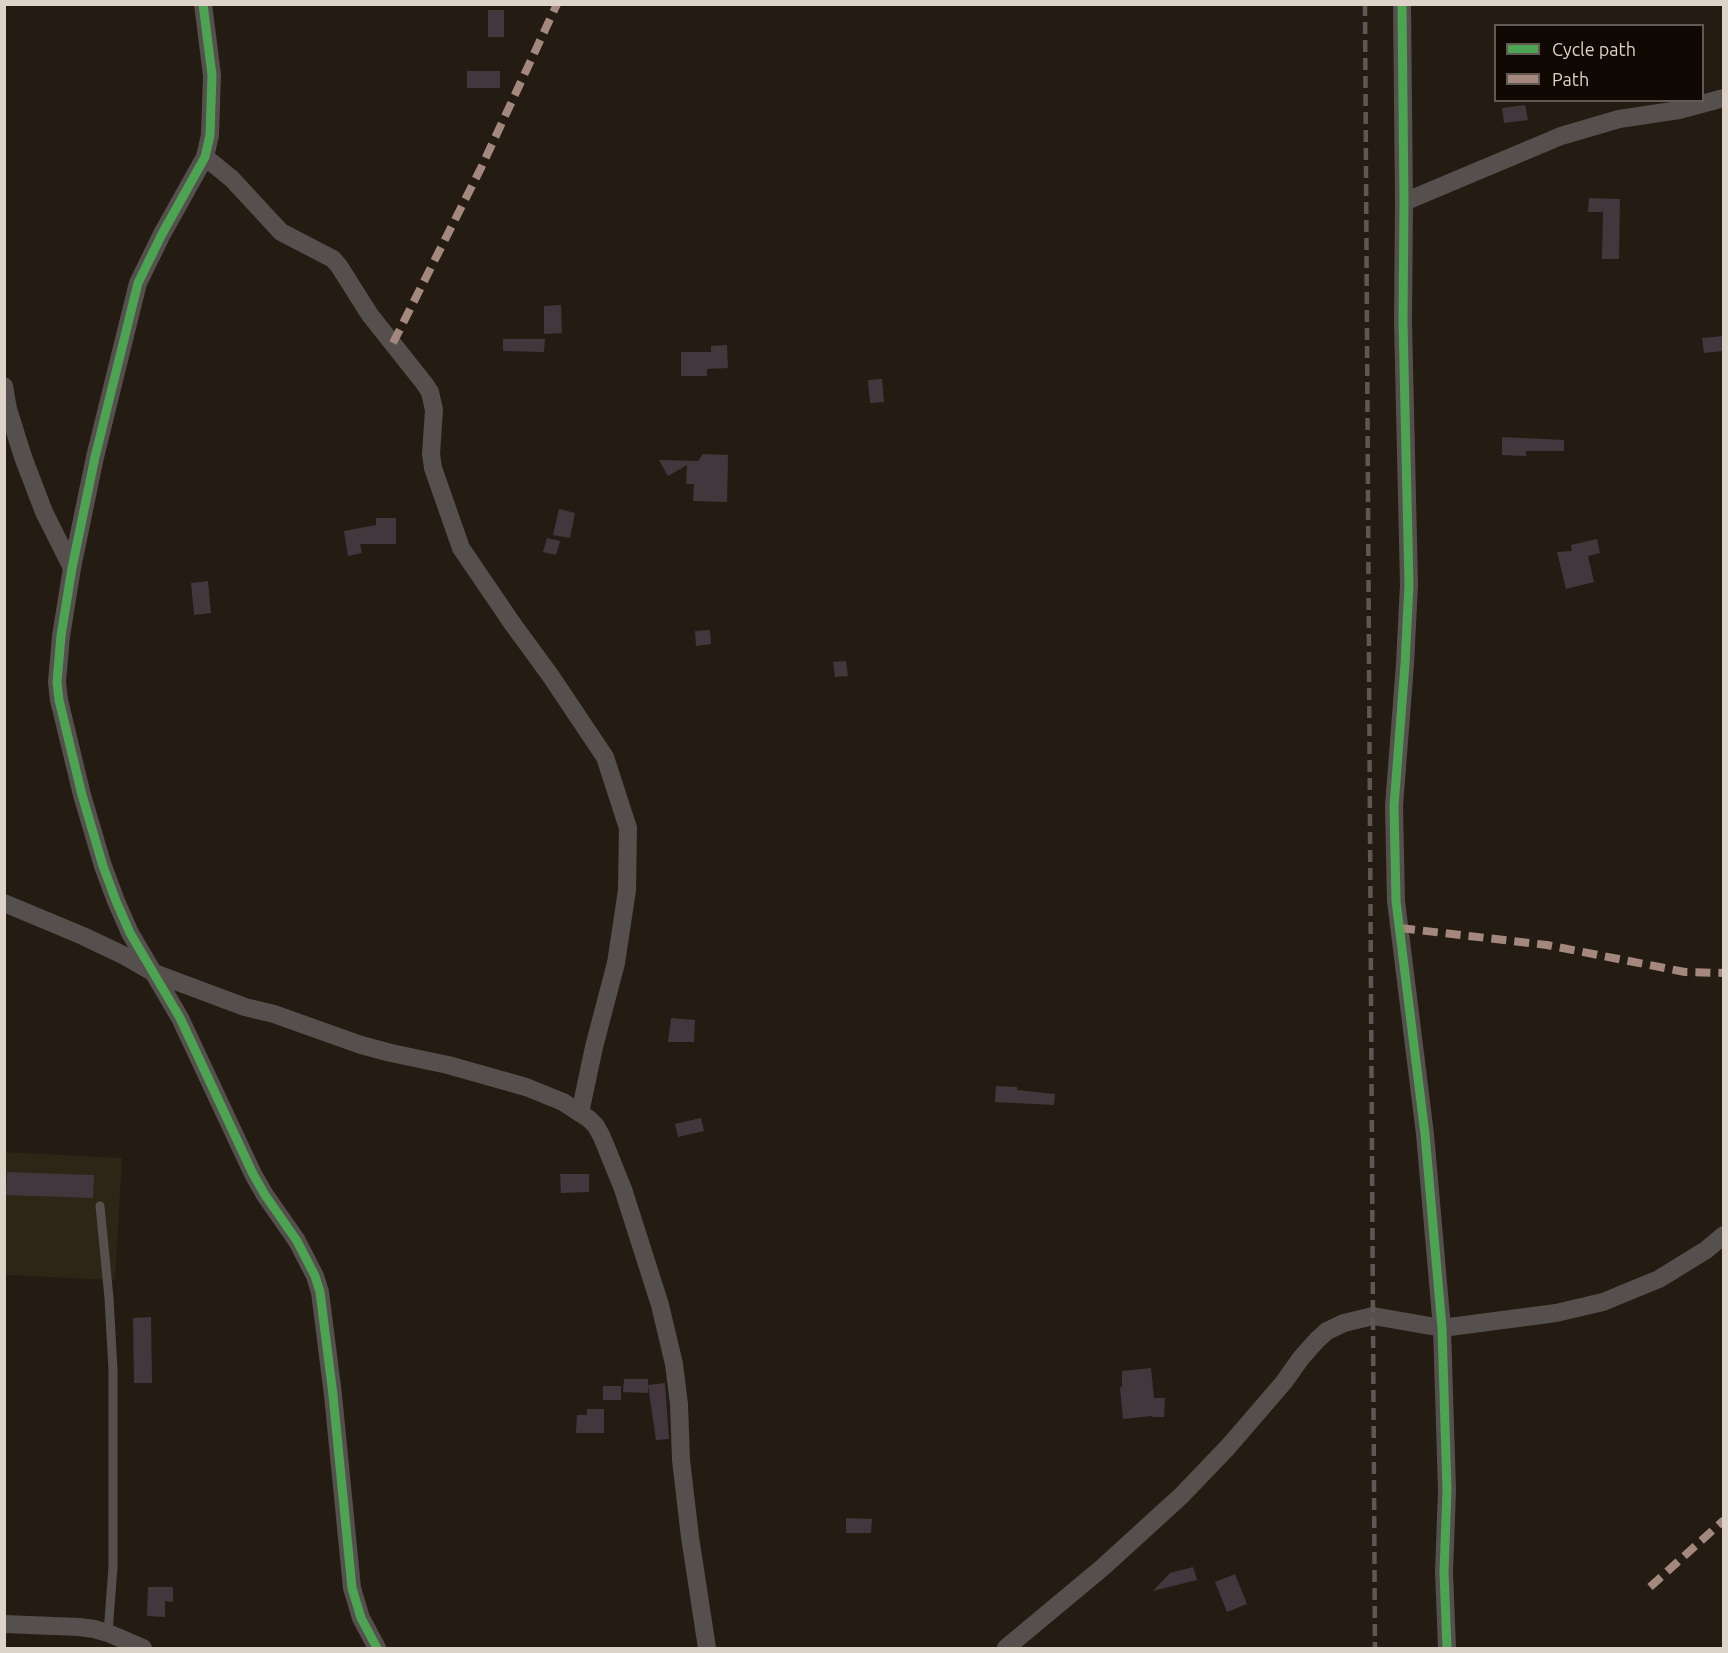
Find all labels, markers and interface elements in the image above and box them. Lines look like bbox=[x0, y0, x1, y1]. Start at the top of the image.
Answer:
legend bbox=[1494, 24, 1704, 102]
text: Cycle path bbox=[1552, 39, 1636, 59]
text: Path bbox=[1552, 69, 1589, 89]

